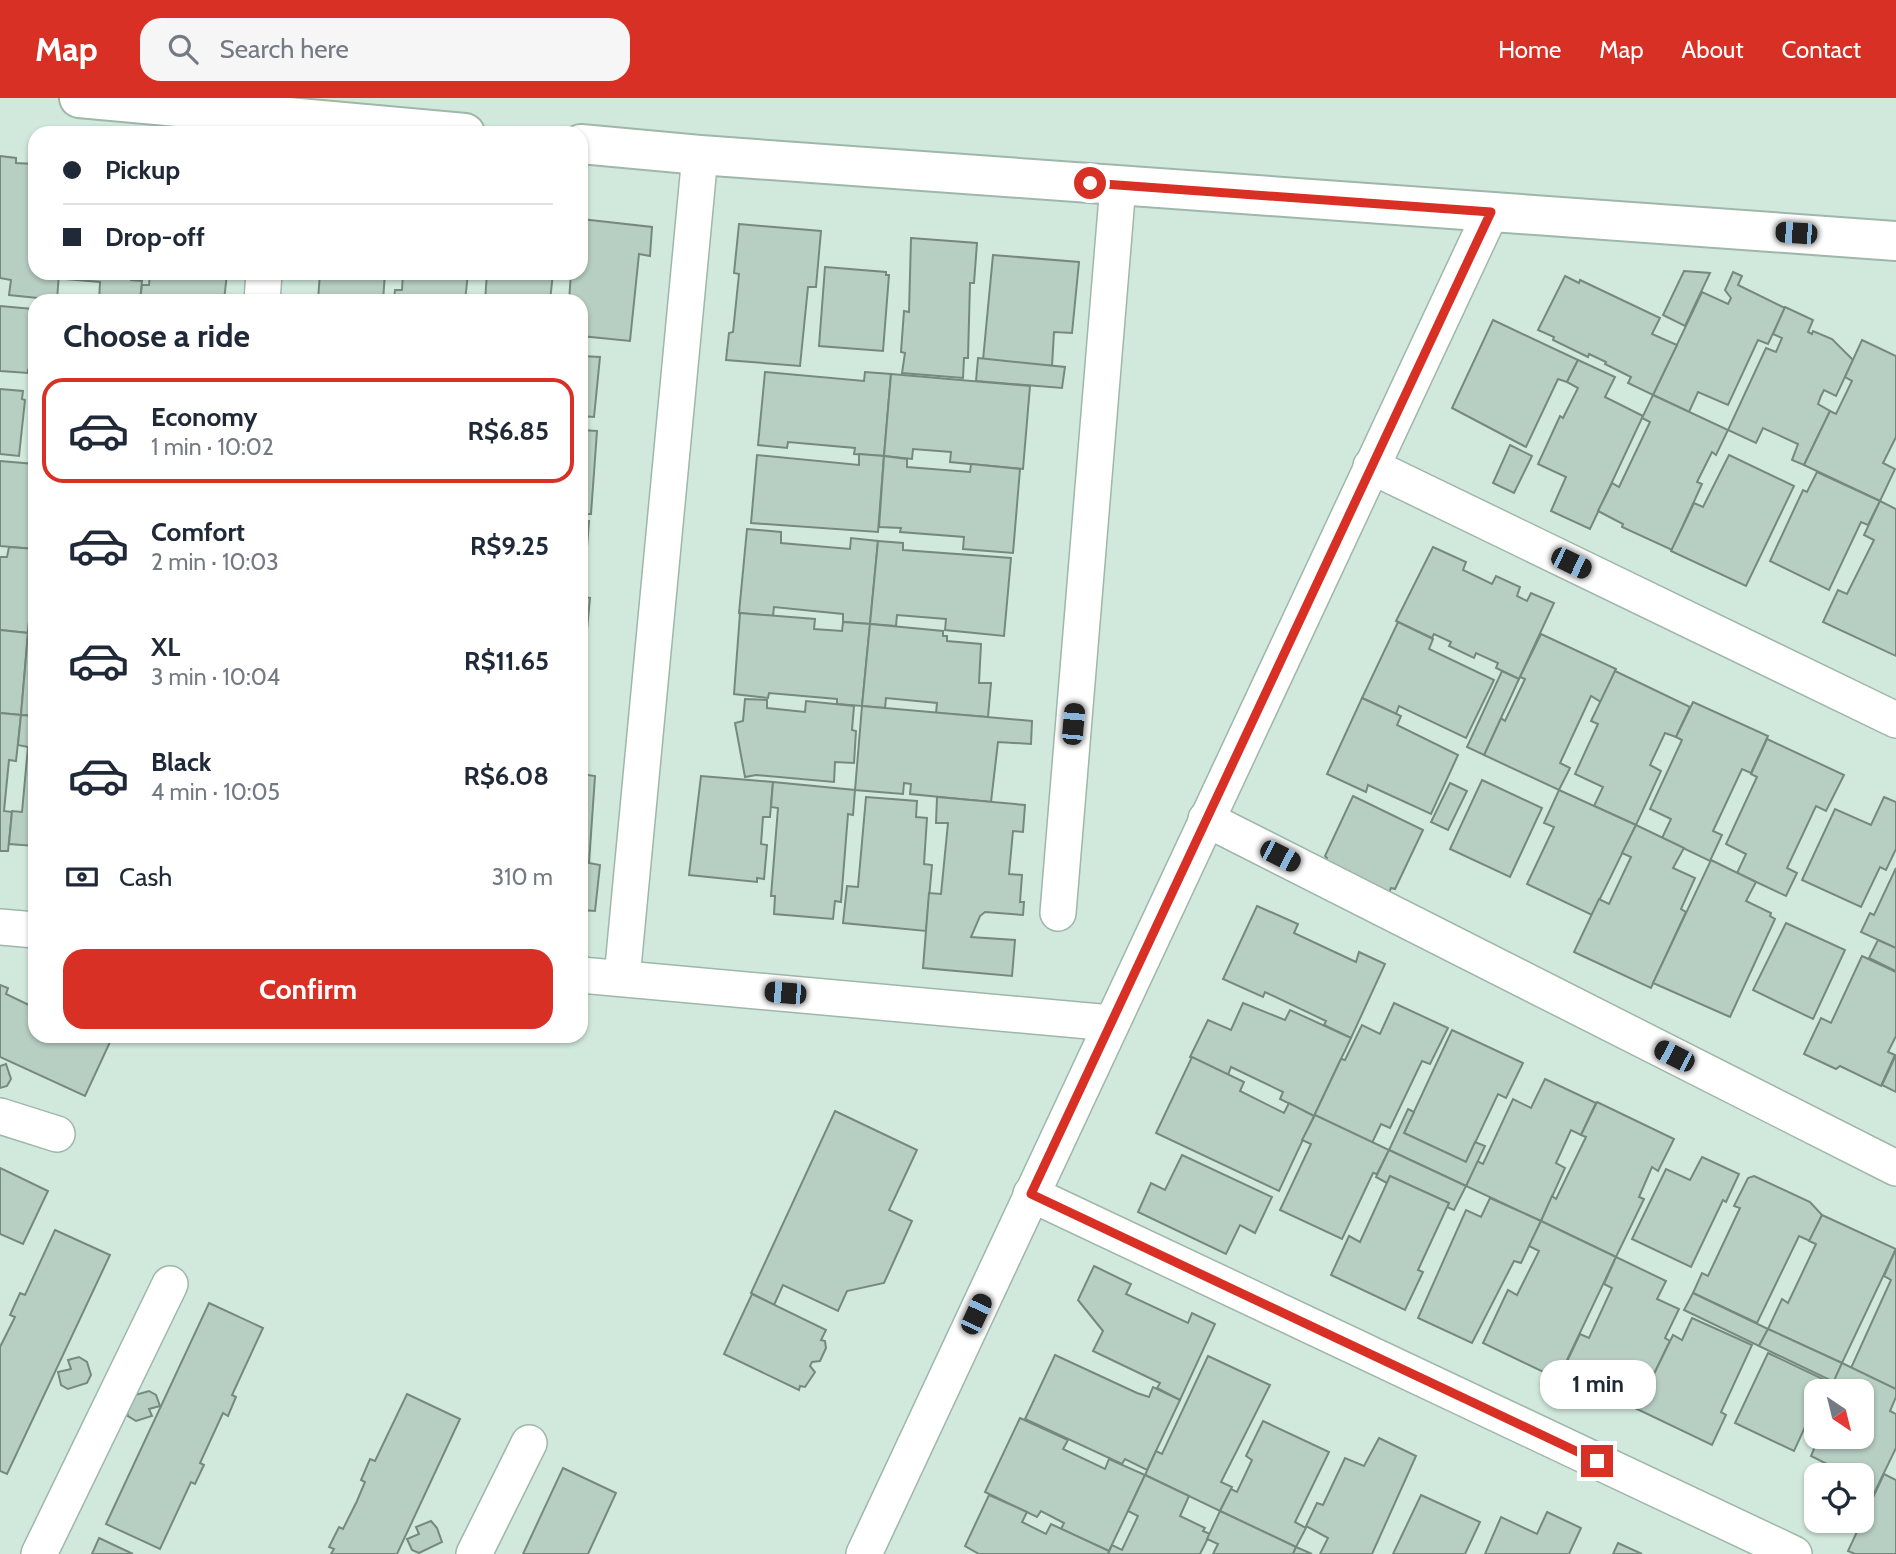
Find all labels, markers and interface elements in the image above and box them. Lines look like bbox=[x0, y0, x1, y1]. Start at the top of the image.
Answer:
search box bbox=[140, 18, 630, 81]
text: Map bbox=[35, 29, 98, 69]
icon: search bbox=[164, 30, 202, 68]
text: Search here bbox=[220, 33, 349, 65]
text: Home bbox=[1498, 35, 1561, 64]
text: Map bbox=[1599, 35, 1644, 64]
text: About bbox=[1682, 35, 1744, 64]
text: Contact bbox=[1782, 35, 1861, 64]
text: Pickup bbox=[105, 154, 180, 186]
route start bbox=[1074, 167, 1106, 199]
text: Drop-off bbox=[105, 221, 205, 253]
car bbox=[1775, 221, 1818, 245]
text: Choose a ride bbox=[63, 316, 250, 355]
icon: car bbox=[67, 399, 130, 462]
text: Economy bbox=[151, 401, 257, 433]
text: R$6.85 bbox=[468, 415, 549, 447]
text: 1 min · 10:02 bbox=[151, 433, 274, 461]
icon: car bbox=[67, 514, 130, 577]
text: Comfort bbox=[151, 516, 245, 548]
text: R$9.25 bbox=[470, 530, 549, 562]
car bbox=[1548, 544, 1595, 582]
text: 2 min · 10:03 bbox=[151, 548, 279, 576]
icon: car bbox=[67, 629, 130, 692]
text: XL bbox=[151, 631, 180, 663]
text: R$11.65 bbox=[464, 645, 549, 677]
text: 3 min · 10:04 bbox=[151, 663, 280, 691]
car bbox=[1061, 702, 1086, 746]
icon: car bbox=[67, 744, 130, 807]
text: Black bbox=[151, 746, 211, 778]
text: R$6.08 bbox=[463, 760, 549, 792]
text: 4 min · 10:05 bbox=[151, 778, 280, 806]
car bbox=[1257, 837, 1304, 875]
icon: cash bbox=[63, 858, 101, 896]
text: Cash bbox=[119, 861, 172, 893]
text: 310 m bbox=[492, 863, 553, 891]
button: Confirm bbox=[63, 949, 553, 1029]
car bbox=[764, 981, 807, 1005]
car bbox=[1651, 1037, 1698, 1075]
car bbox=[958, 1291, 995, 1337]
callout: 1 min bbox=[1539, 1360, 1655, 1408]
text: 1 min bbox=[1572, 1370, 1624, 1398]
north arrow bbox=[1804, 1379, 1874, 1449]
map controls bbox=[1804, 1379, 1874, 1533]
route end bbox=[1581, 1445, 1613, 1477]
button: locate bbox=[1804, 1463, 1874, 1533]

